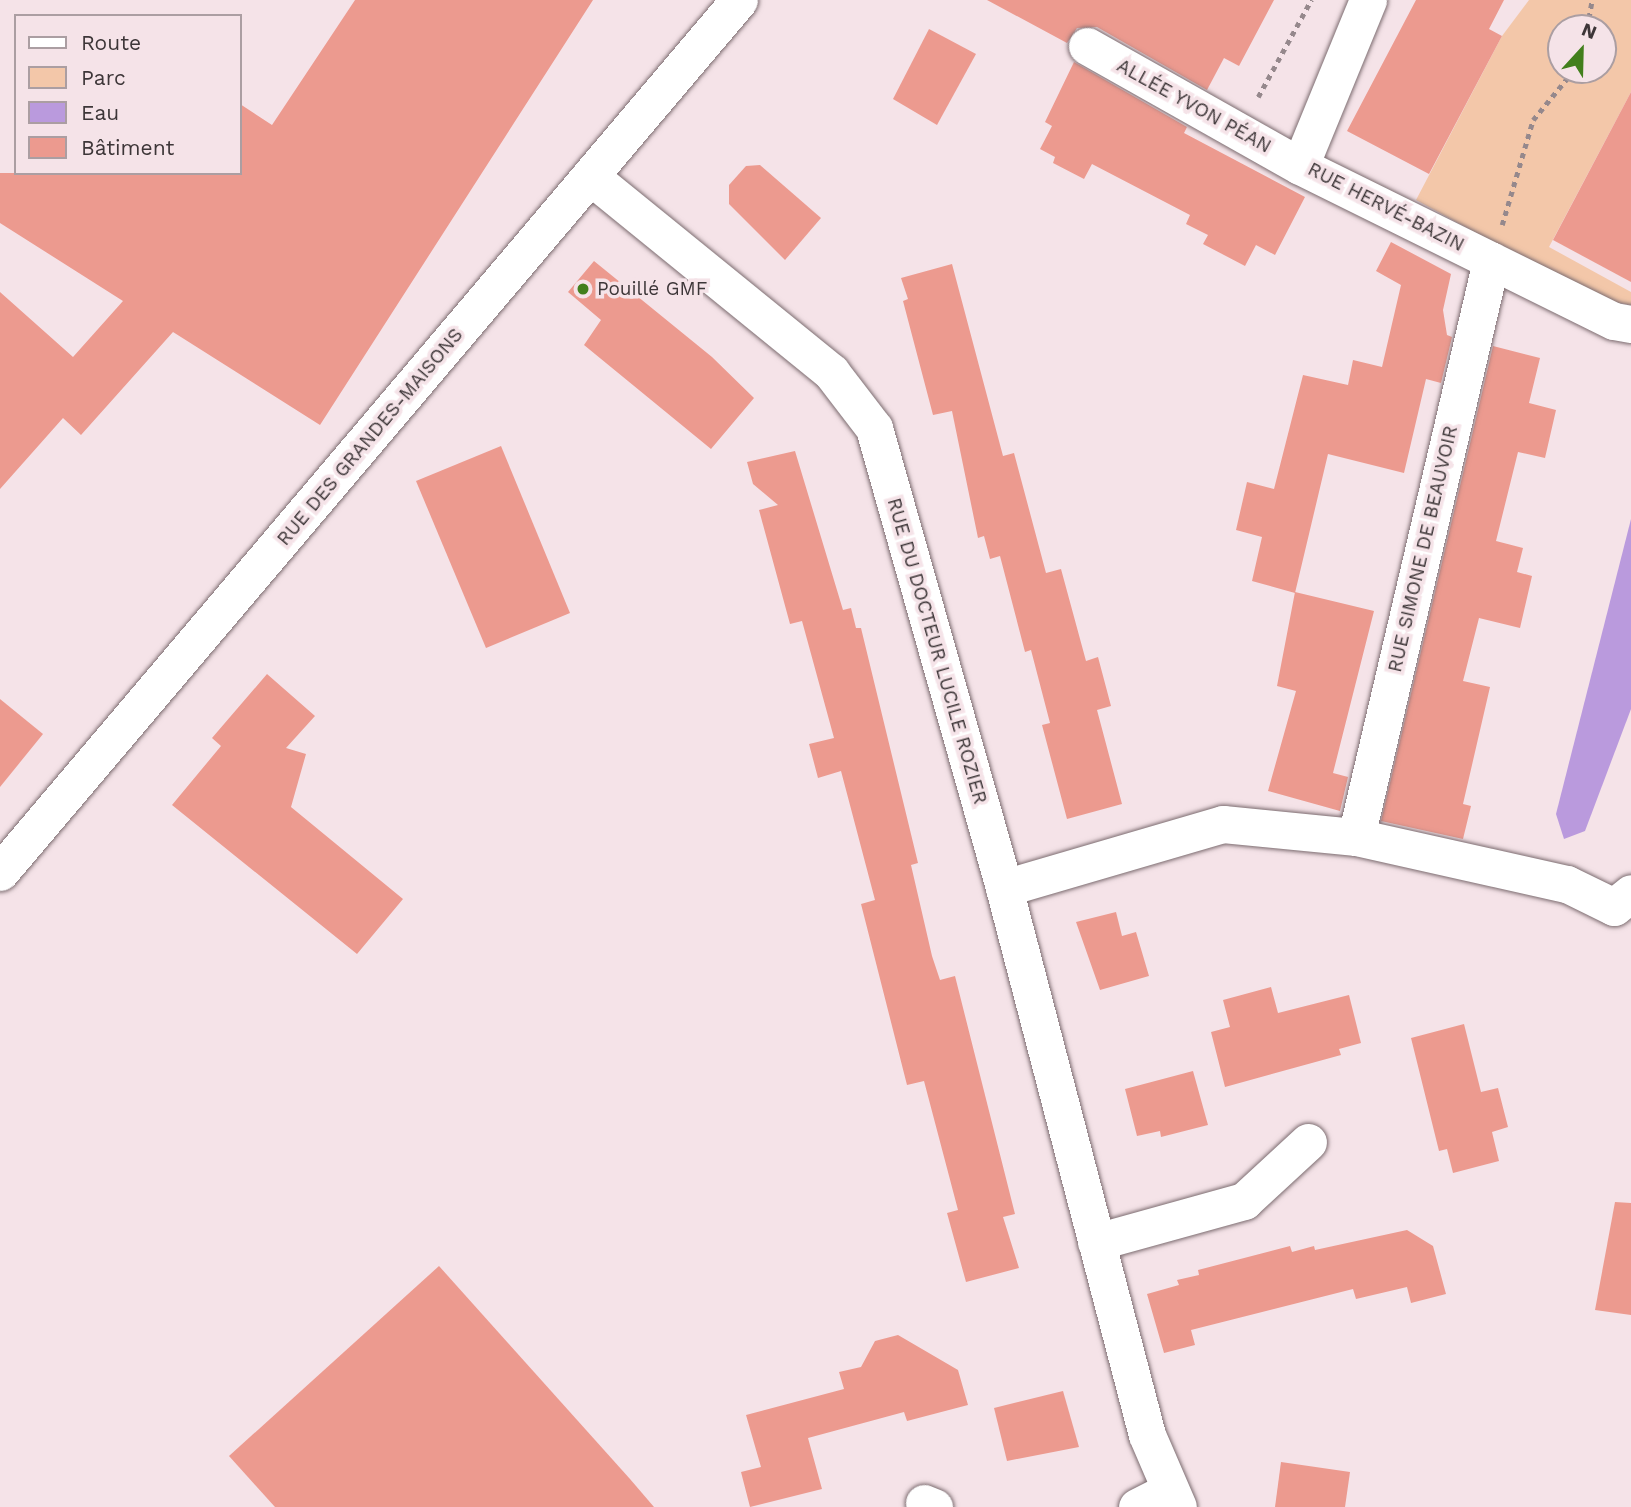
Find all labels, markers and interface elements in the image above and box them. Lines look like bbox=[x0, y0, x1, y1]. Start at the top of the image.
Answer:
legend bbox=[14, 14, 242, 175]
north arrow bbox=[1547, 14, 1617, 84]
text: N bbox=[1578, 18, 1600, 44]
text: Route bbox=[81, 30, 141, 55]
street label: ALLÉE YVON PÉAN bbox=[1113, 54, 1275, 158]
text: Parc bbox=[81, 65, 126, 90]
text: Eau bbox=[81, 100, 119, 125]
text: Bâtiment bbox=[81, 135, 174, 160]
street label: RUE HERVÉ-BAZIN bbox=[1304, 158, 1468, 256]
place label: Pouillé GMF bbox=[597, 278, 707, 300]
marker: Pouillé GMF bbox=[575, 281, 591, 297]
street label: RUE DES GRANDES-MAISONS bbox=[272, 324, 468, 550]
street label: RUE SIMONE DE BEAUVOIR bbox=[1384, 423, 1462, 675]
street label: RUE DU DOCTEUR LUCILE ROZIER bbox=[882, 495, 992, 807]

